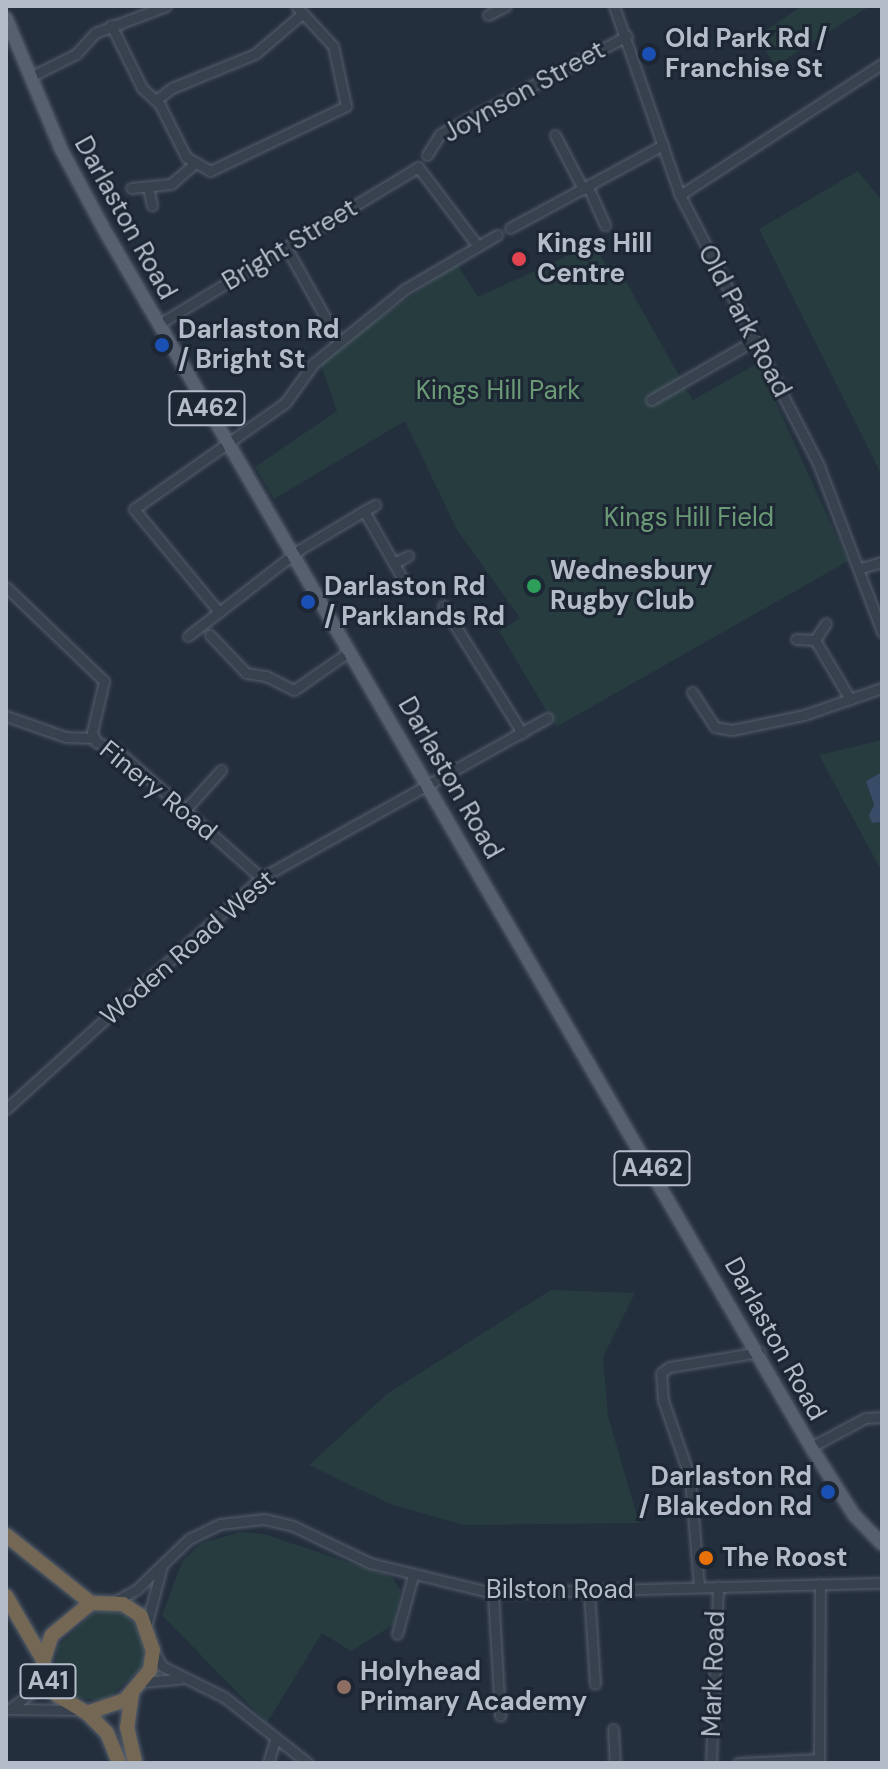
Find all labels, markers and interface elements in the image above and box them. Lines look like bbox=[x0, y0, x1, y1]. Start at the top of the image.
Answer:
place label: Old Park Rd / Franchise St bbox=[665, 23, 827, 84]
street label: Joynson Street bbox=[437, 35, 611, 149]
marker: Old Park Rd / Franchise St bbox=[640, 45, 658, 63]
street label: Darlaston Road bbox=[67, 131, 183, 305]
street label: Bright Street bbox=[217, 193, 363, 297]
place label: Kings Hill Centre bbox=[537, 228, 652, 290]
street label: Old Park Road bbox=[691, 240, 797, 402]
marker: Kings Hill Centre bbox=[508, 248, 530, 270]
place label: Darlaston Rd / Bright St bbox=[178, 314, 339, 376]
marker: Darlaston Rd / Bright St bbox=[153, 336, 171, 354]
park label: Kings Hill Park bbox=[416, 375, 580, 407]
road number: A462 bbox=[167, 388, 247, 428]
park label: Kings Hill Field bbox=[604, 502, 774, 534]
place label: Wednesbury Rugby Club bbox=[550, 555, 713, 616]
place label: Darlaston Rd / Parklands Rd bbox=[324, 571, 505, 632]
marker: Wednesbury Rugby Club bbox=[525, 577, 543, 595]
marker: Darlaston Rd / Parklands Rd bbox=[299, 593, 317, 611]
street label: Darlaston Road bbox=[391, 692, 509, 864]
street label: Finery Road bbox=[93, 734, 223, 848]
street label: Woden Road West bbox=[94, 864, 282, 1032]
road number: A462 bbox=[612, 1148, 692, 1188]
street label: Darlaston Road bbox=[717, 1252, 833, 1426]
place label: Darlaston Rd / Blakedon Rd bbox=[639, 1461, 812, 1522]
marker: Darlaston Rd / Blakedon Rd bbox=[819, 1483, 837, 1501]
place label: The Roost bbox=[722, 1542, 847, 1574]
marker: The Roost bbox=[697, 1549, 715, 1567]
street label: Bilston Road bbox=[486, 1574, 634, 1606]
street label: Mark Road bbox=[696, 1610, 732, 1738]
place label: Holyhead Primary Academy bbox=[360, 1656, 587, 1718]
road number: A41 bbox=[18, 1661, 78, 1701]
marker: Holyhead Primary Academy bbox=[335, 1678, 353, 1696]

